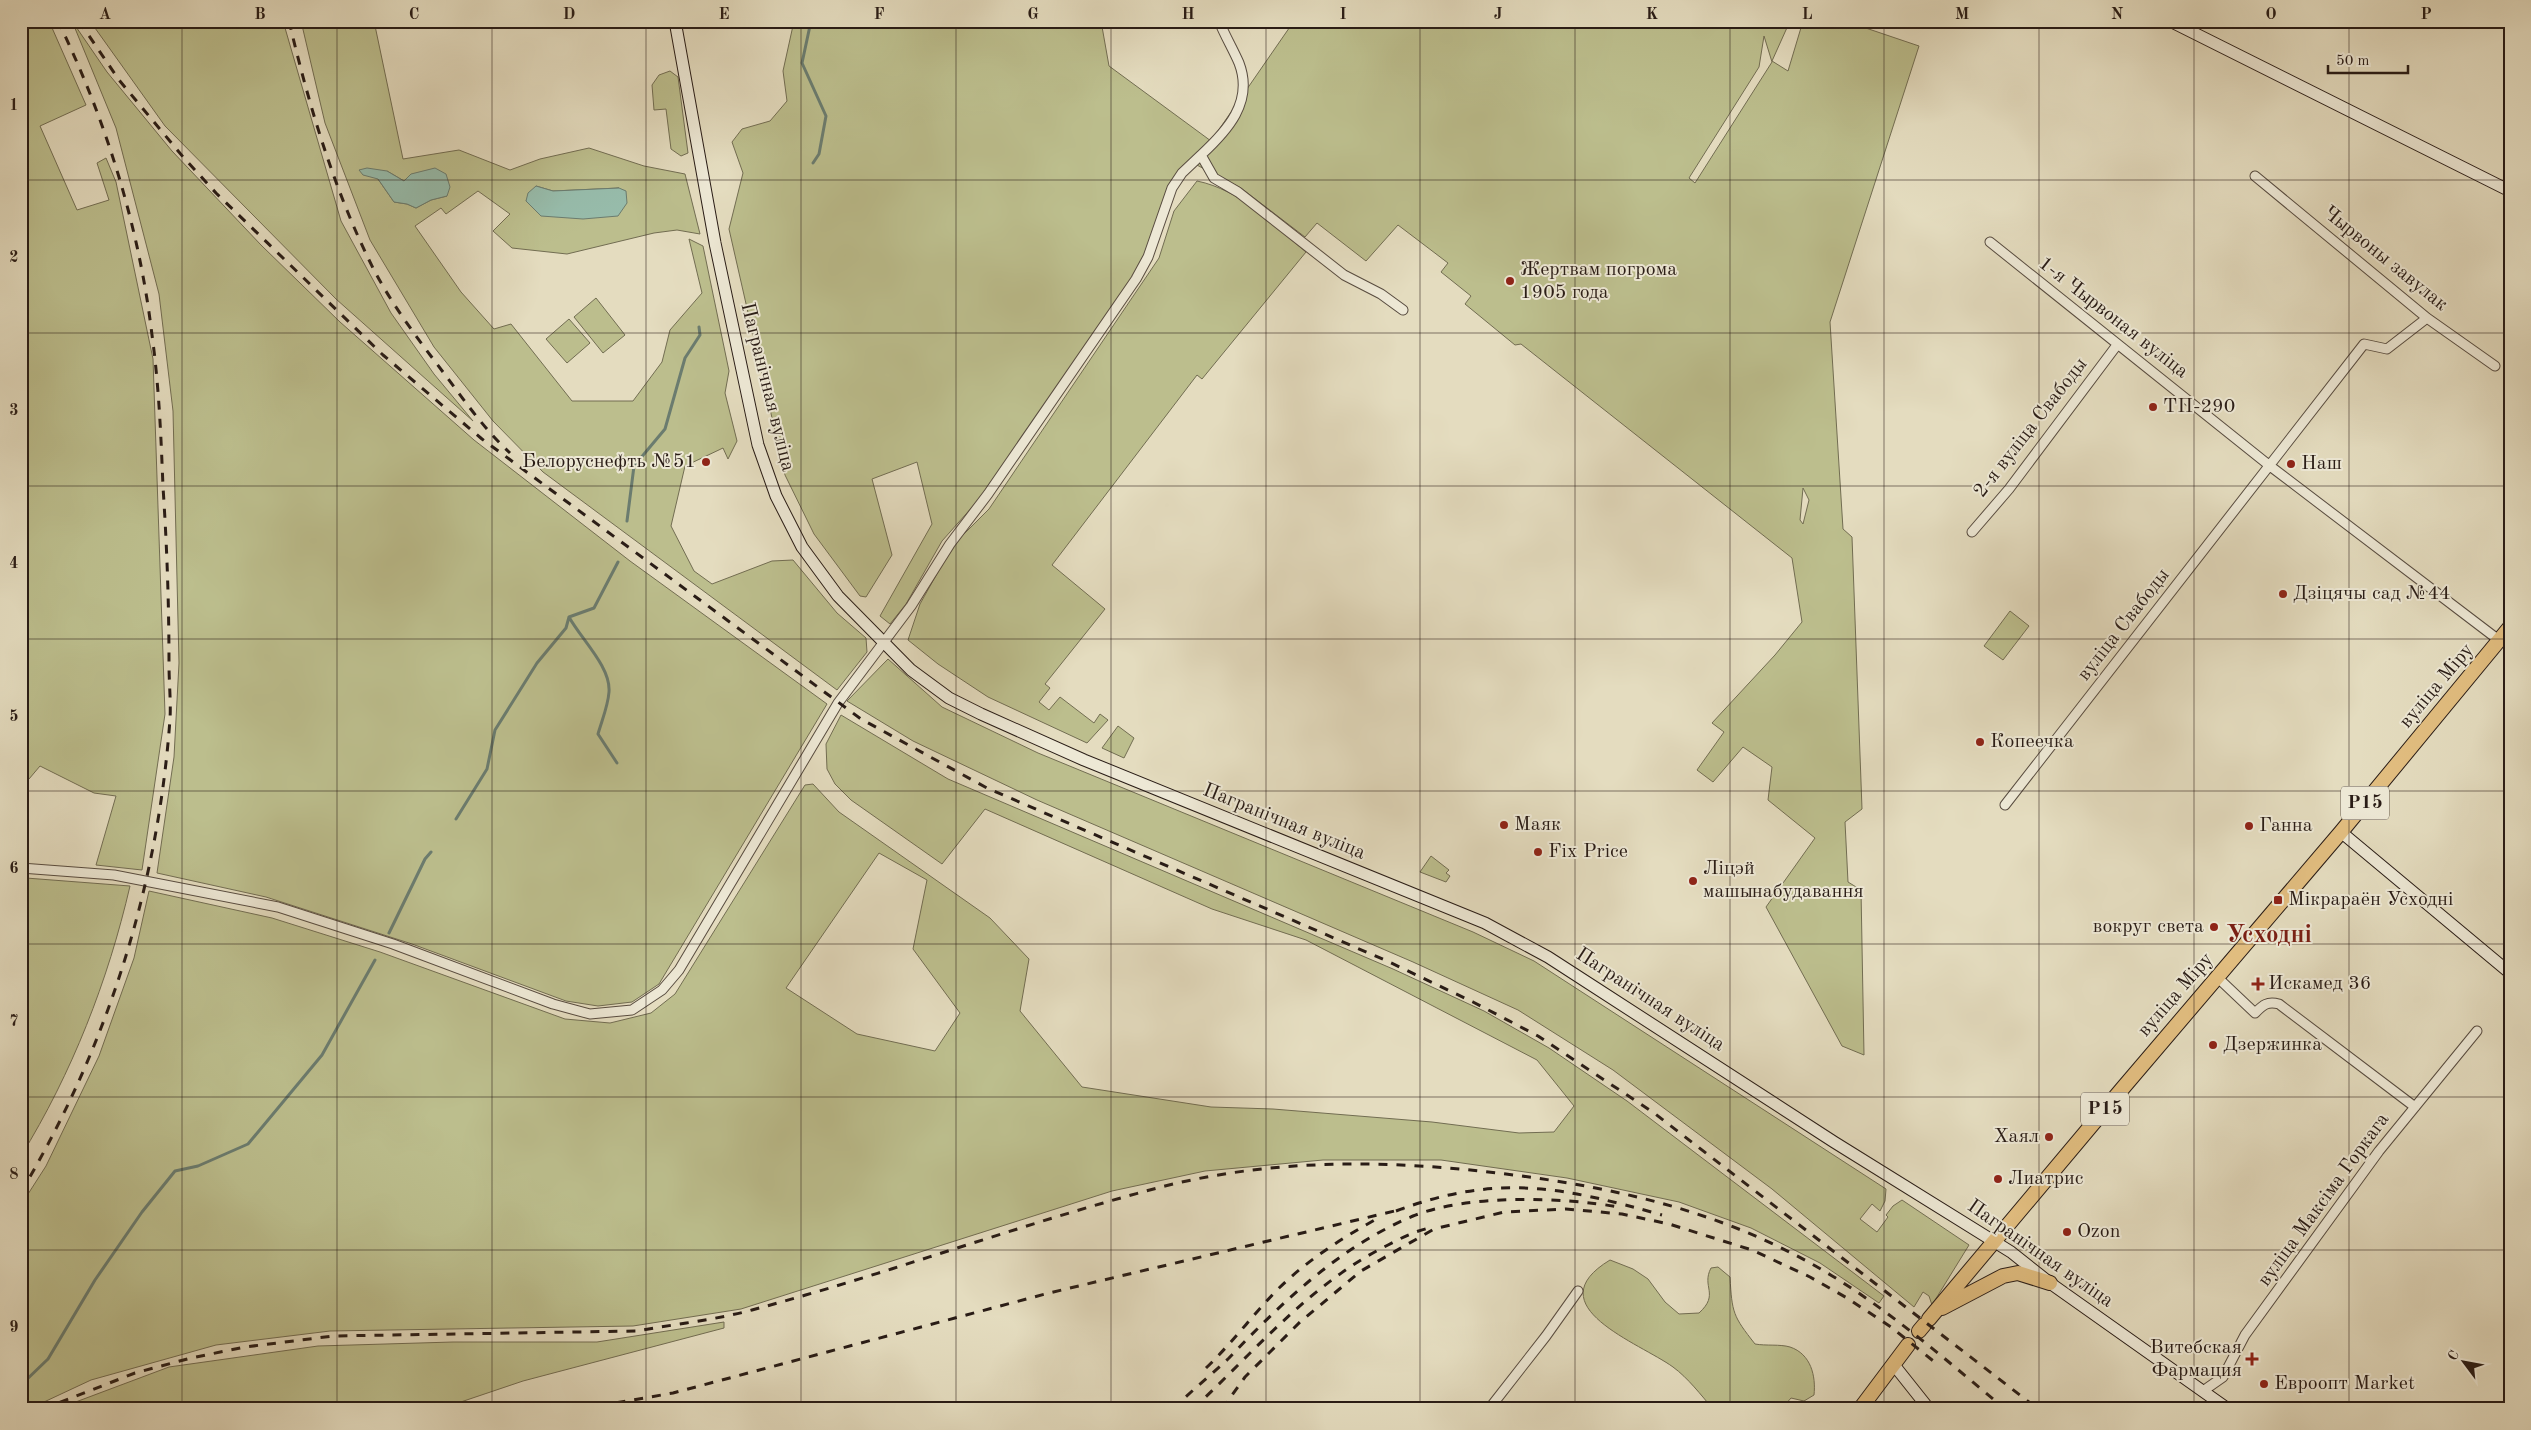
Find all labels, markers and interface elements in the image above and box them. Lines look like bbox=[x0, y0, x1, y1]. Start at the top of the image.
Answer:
text: A bbox=[99, 7, 111, 23]
text: B bbox=[254, 7, 266, 23]
text: C bbox=[409, 7, 419, 23]
text: D bbox=[563, 7, 575, 23]
text: E bbox=[718, 7, 730, 23]
text: F bbox=[874, 7, 885, 23]
text: G bbox=[1027, 7, 1039, 23]
text: H bbox=[1181, 7, 1195, 23]
text: I bbox=[1339, 7, 1347, 23]
text: J bbox=[1494, 7, 1503, 23]
text: K bbox=[1646, 7, 1658, 23]
text: L bbox=[1802, 7, 1813, 23]
text: M bbox=[1955, 7, 1969, 23]
text: N bbox=[2111, 7, 2124, 23]
text: O bbox=[2265, 7, 2277, 23]
text: P bbox=[2420, 7, 2432, 23]
scale bar bbox=[2328, 42, 2408, 74]
text: 50 m bbox=[2336, 54, 2370, 69]
text: 1 bbox=[9, 98, 19, 114]
street label: Чырвоны завулак bbox=[2319, 203, 2451, 315]
text: 2 bbox=[9, 250, 19, 266]
street label: 1-я Чырвоная вуліца bbox=[2034, 254, 2192, 383]
place label: Жертвам погрома 1905 года bbox=[1520, 260, 1677, 303]
marker: Жертвам погрома 1905 года bbox=[1504, 275, 1516, 287]
street label: Пагранічная вуліца bbox=[736, 301, 798, 474]
street label: 2-я вуліца Свабоды bbox=[1970, 354, 2092, 502]
place label: ТП-290 bbox=[2163, 397, 2235, 417]
marker: ТП-290 bbox=[2147, 401, 2159, 413]
text: 3 bbox=[9, 403, 19, 419]
place label: Белоруснефть №51 bbox=[522, 452, 696, 472]
place label: Наш bbox=[2301, 454, 2342, 474]
marker: Белоруснефть №51 bbox=[700, 456, 712, 468]
marker: Наш bbox=[2285, 458, 2297, 470]
text: 4 bbox=[9, 556, 19, 572]
street label: вуліца Свабоды bbox=[2074, 565, 2174, 685]
place label: Дзіцячы сад №44 bbox=[2293, 584, 2451, 604]
marker: Дзіцячы сад №44 bbox=[2277, 588, 2289, 600]
street label: вуліца Міру bbox=[2396, 640, 2478, 732]
text: 5 bbox=[9, 709, 19, 725]
place label: Копеечка bbox=[1990, 732, 2074, 752]
marker: Копеечка bbox=[1974, 736, 1986, 748]
street label: Пагранічная вуліца bbox=[1200, 780, 1368, 864]
road number: Р15 bbox=[2341, 786, 2389, 820]
place label: Маяк bbox=[1514, 815, 1561, 835]
place label: Ганна bbox=[2259, 816, 2313, 836]
marker: Маяк bbox=[1498, 819, 1510, 831]
marker: Ганна bbox=[2243, 820, 2255, 832]
place label: Fix Price bbox=[1548, 842, 1628, 862]
marker: Fix Price bbox=[1532, 846, 1544, 858]
place label: Ліцэй машынабудавання bbox=[1703, 859, 1864, 902]
text: 6 bbox=[9, 861, 19, 877]
marker: Ліцэй машынабудавання bbox=[1687, 875, 1699, 887]
place label: Мікрараён Усходні bbox=[2288, 890, 2453, 910]
marker: Мікрараён Усходні bbox=[2272, 894, 2284, 906]
place label: вокруг света bbox=[2093, 917, 2204, 937]
marker: вокруг света bbox=[2208, 921, 2220, 933]
district label: Усходні bbox=[2226, 923, 2312, 948]
street label: Пагранічная вуліца bbox=[1572, 944, 1728, 1056]
street label: вуліца Міру bbox=[2134, 949, 2218, 1041]
place label: Искамед 36 bbox=[2268, 974, 2371, 994]
marker: Искамед 36 bbox=[2252, 978, 2264, 990]
text: 7 bbox=[9, 1014, 19, 1030]
place label: Дзержинка bbox=[2223, 1035, 2322, 1055]
marker: Дзержинка bbox=[2207, 1039, 2219, 1051]
road number: Р15 bbox=[2081, 1092, 2129, 1126]
street label: вуліца Максіма Горкага bbox=[2255, 1110, 2393, 1290]
place label: Хаял bbox=[1994, 1127, 2039, 1147]
marker: Хаял bbox=[2043, 1131, 2055, 1143]
text: 8 bbox=[9, 1167, 19, 1183]
place label: Лиатрис bbox=[2008, 1169, 2084, 1189]
marker: Лиатрис bbox=[1992, 1173, 2004, 1185]
street label: Пагранічная вуліца bbox=[1963, 1196, 2117, 1312]
place label: Ozon bbox=[2077, 1222, 2121, 1242]
marker: Ozon bbox=[2061, 1226, 2073, 1238]
text: 9 bbox=[9, 1320, 19, 1336]
place label: Витебская Фармация bbox=[2150, 1338, 2242, 1381]
north arrow bbox=[2438, 1338, 2488, 1388]
text: С bbox=[2445, 1348, 2462, 1363]
marker: Витебская Фармация bbox=[2246, 1353, 2258, 1365]
place label: Евроопт Market bbox=[2274, 1374, 2415, 1394]
marker: Евроопт Market bbox=[2258, 1378, 2270, 1390]

